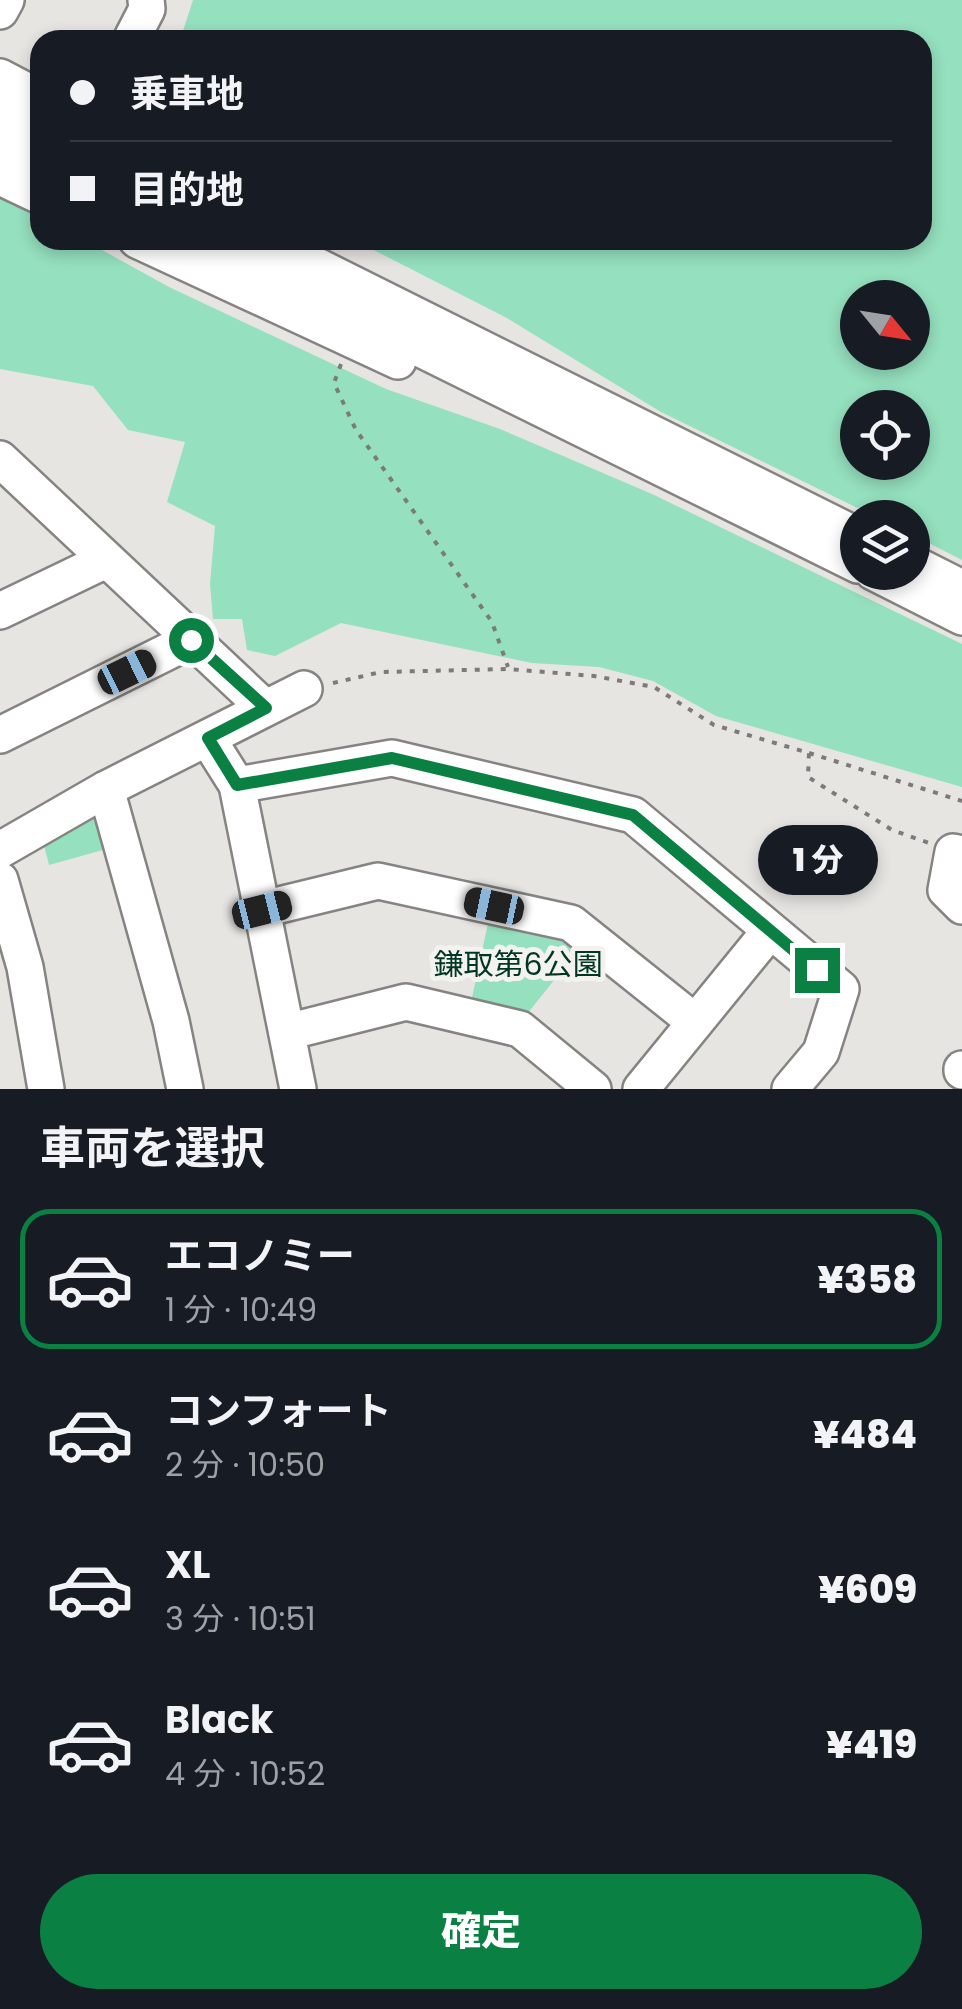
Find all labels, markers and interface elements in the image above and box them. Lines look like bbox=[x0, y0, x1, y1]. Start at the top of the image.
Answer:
text: 乗車地 bbox=[130, 67, 244, 120]
text: 目的地 bbox=[130, 163, 244, 216]
north arrow bbox=[840, 280, 930, 370]
map controls bbox=[840, 280, 930, 590]
button: locate bbox=[840, 390, 930, 480]
button: layers bbox=[840, 500, 930, 590]
route start bbox=[169, 618, 214, 663]
car bbox=[93, 645, 161, 699]
callout: 1 分 bbox=[757, 825, 877, 895]
text: 1 分 bbox=[793, 837, 843, 882]
car bbox=[462, 885, 526, 927]
car bbox=[229, 888, 295, 932]
park label: 鎌取第6公園 bbox=[433, 943, 603, 986]
route end bbox=[795, 948, 840, 993]
text: 車両を選択 bbox=[40, 1117, 265, 1180]
text: エコノミー bbox=[165, 1229, 355, 1282]
icon: car bbox=[45, 1234, 135, 1324]
text: ¥358 bbox=[817, 1253, 917, 1306]
text: 1 分 · 10:49 bbox=[165, 1287, 317, 1332]
text: コンフォート bbox=[165, 1384, 392, 1437]
icon: car bbox=[45, 1389, 135, 1479]
text: ¥484 bbox=[813, 1408, 917, 1461]
text: 2 分 · 10:50 bbox=[165, 1442, 325, 1487]
text: XL bbox=[165, 1538, 210, 1591]
icon: car bbox=[45, 1544, 135, 1634]
text: ¥609 bbox=[818, 1563, 917, 1616]
text: 3 分 · 10:51 bbox=[165, 1596, 316, 1641]
text: Black bbox=[165, 1693, 274, 1746]
icon: car bbox=[45, 1699, 135, 1789]
text: ¥419 bbox=[826, 1718, 917, 1771]
text: 4 分 · 10:52 bbox=[165, 1751, 325, 1796]
button: 確定 bbox=[40, 1874, 922, 1989]

